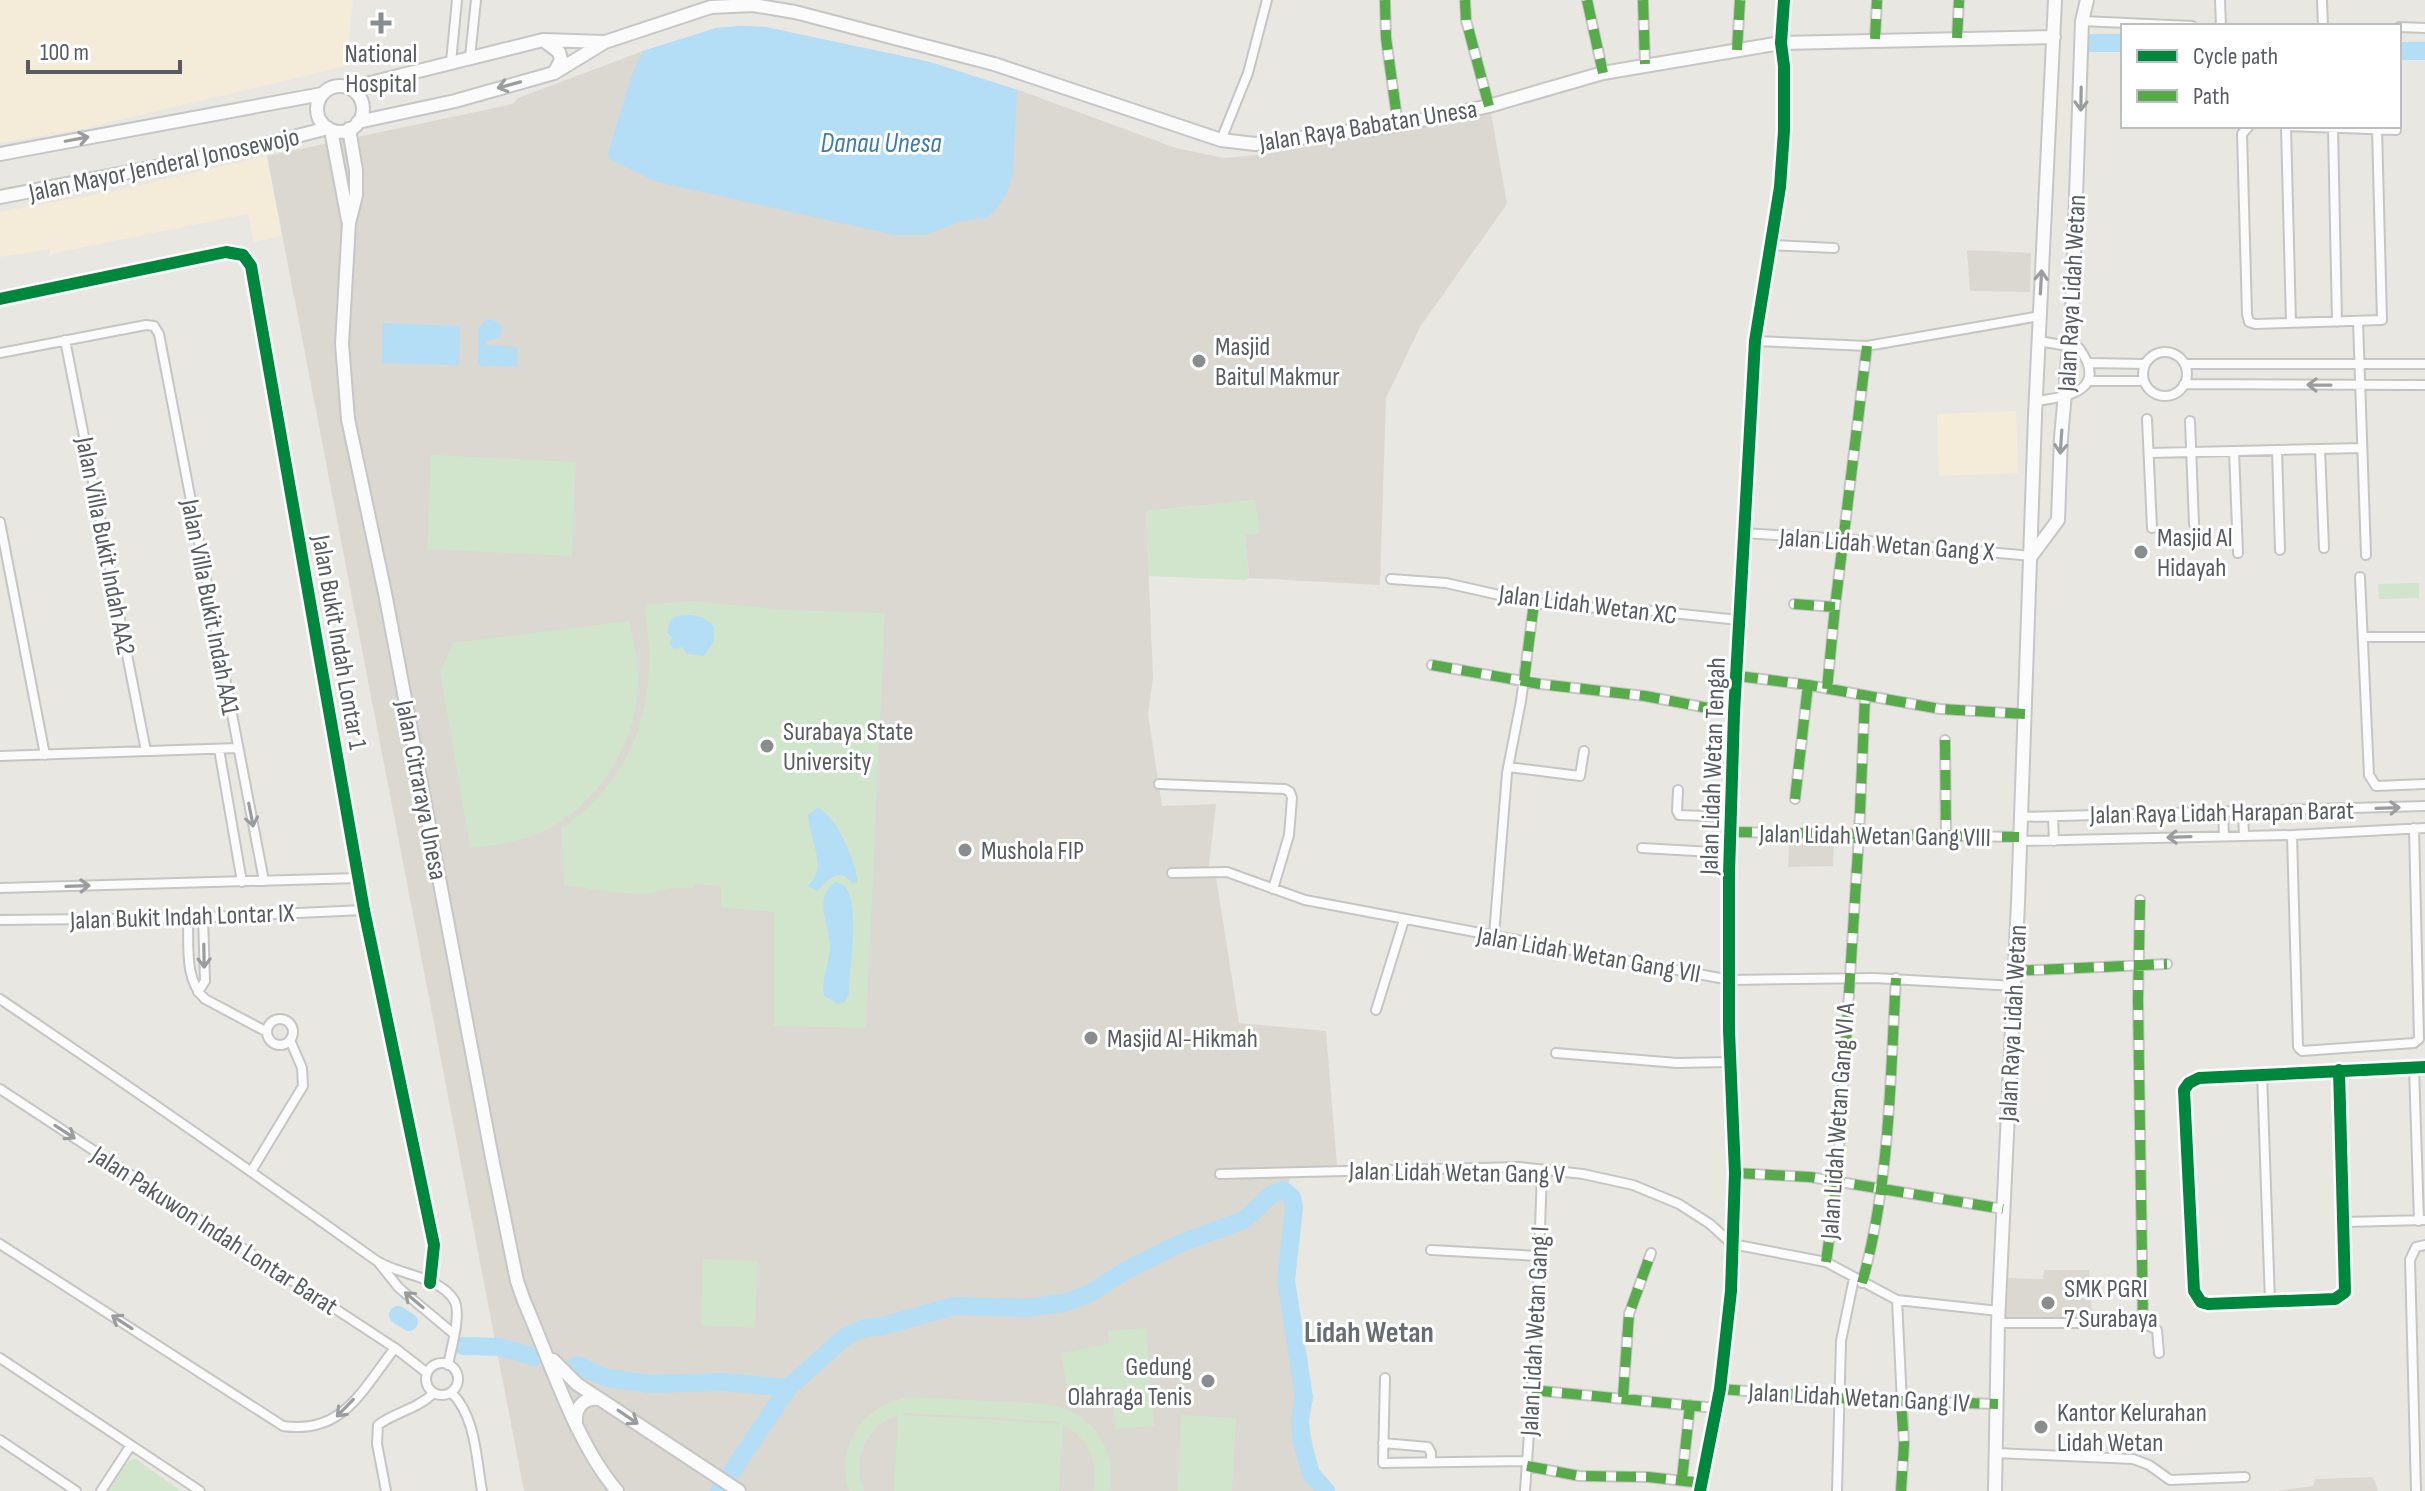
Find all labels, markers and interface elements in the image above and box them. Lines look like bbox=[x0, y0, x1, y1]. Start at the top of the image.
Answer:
marker: National Hospital bbox=[370, 12, 392, 34]
scale bar bbox=[28, 24, 180, 74]
legend bbox=[2121, 24, 2401, 128]
text: 100 m bbox=[40, 38, 89, 67]
place label: National Hospital bbox=[345, 39, 417, 100]
text: Cycle path bbox=[2193, 42, 2278, 71]
one-way arrow bbox=[497, 78, 523, 93]
text: Path bbox=[2193, 82, 2230, 111]
one-way arrow bbox=[2073, 85, 2088, 112]
street label: Jalan Raya Babatan Unesa bbox=[1256, 94, 1479, 159]
street label: Jalan Mayor Jenderal Jonosewojo bbox=[25, 122, 302, 209]
water label: Danau Unesa bbox=[820, 127, 942, 160]
one-way arrow bbox=[63, 131, 89, 146]
street label: Jalan Raya Lidah Wetan bbox=[2052, 194, 2093, 393]
one-way arrow bbox=[2034, 269, 2049, 296]
place label: Masjid Baitul Makmur bbox=[1215, 332, 1340, 393]
marker: Masjid Baitul Makmur bbox=[1190, 352, 1208, 370]
one-way arrow bbox=[2306, 377, 2333, 393]
one-way arrow bbox=[2053, 428, 2068, 455]
street label: Jalan Villa Bukit Indah AA2 bbox=[68, 434, 141, 658]
street label: Jalan Villa Bukit Indah AA1 bbox=[173, 496, 246, 718]
street label: Jalan Lidah Wetan Gang X bbox=[1777, 522, 1995, 568]
place label: Masjid Al Hidayah bbox=[2157, 523, 2233, 584]
street label: Jalan Bukit Indah Lontar 1 bbox=[304, 532, 373, 752]
marker: Masjid Al Hidayah bbox=[2132, 543, 2150, 561]
street label: Jalan Lidah Wetan XC bbox=[1496, 579, 1679, 632]
street label: Jalan Lidah Wetan Tengah bbox=[1694, 657, 1733, 876]
street label: Jalan Citraraya Unesa bbox=[388, 697, 453, 883]
place label: Surabaya State University bbox=[783, 717, 914, 778]
marker: Surabaya State University bbox=[758, 737, 776, 755]
street label: Jalan Raya Lidah Harapan Barat bbox=[2089, 796, 2354, 831]
one-way arrow bbox=[2374, 800, 2401, 815]
one-way arrow bbox=[244, 801, 259, 827]
street label: Jalan Lidah Wetan Gang VIII bbox=[1758, 819, 1991, 854]
one-way arrow bbox=[2166, 830, 2193, 845]
place label: Mushola FIP bbox=[981, 836, 1084, 867]
marker: Mushola FIP bbox=[956, 841, 974, 859]
one-way arrow bbox=[64, 879, 91, 894]
street label: Jalan Bukit Indah Lontar IX bbox=[68, 898, 295, 937]
street label: Jalan Lidah Wetan Gang VII bbox=[1473, 920, 1703, 990]
street label: Jalan Raya Lidah Wetan bbox=[1993, 924, 2034, 1123]
one-way arrow bbox=[196, 942, 212, 969]
street label: Jalan Lidah Wetan Gang VI A bbox=[1815, 1001, 1862, 1241]
place label: Masjid Al-Hikmah bbox=[1107, 1024, 1258, 1055]
marker: Masjid Al-Hikmah bbox=[1082, 1029, 1100, 1047]
one-way arrow bbox=[54, 1123, 76, 1140]
street label: Jalan Pakuwon Indah Lontar Barat bbox=[84, 1139, 343, 1323]
street label: Jalan Lidah Wetan Gang V bbox=[1348, 1156, 1566, 1191]
street label: Jalan Lidah Wetan Gang I bbox=[1514, 1226, 1556, 1438]
place label: SMK PGRI 7 Surabaya bbox=[2064, 1274, 2158, 1335]
one-way arrow bbox=[404, 1291, 425, 1309]
marker: SMK PGRI 7 Surabaya bbox=[2039, 1294, 2057, 1312]
one-way arrow bbox=[111, 1314, 134, 1330]
district label: Lidah Wetan bbox=[1304, 1315, 1434, 1351]
place label: Gedung Olahraga Tenis bbox=[1067, 1352, 1192, 1413]
marker: Gedung Olahraga Tenis bbox=[1199, 1372, 1217, 1390]
street label: Jalan Lidah Wetan Gang IV bbox=[1747, 1377, 1971, 1420]
one-way arrow bbox=[336, 1398, 355, 1417]
place label: Kantor Kelurahan Lidah Wetan bbox=[2057, 1398, 2207, 1459]
one-way arrow bbox=[616, 1409, 638, 1426]
marker: Kantor Kelurahan Lidah Wetan bbox=[2032, 1418, 2050, 1436]

